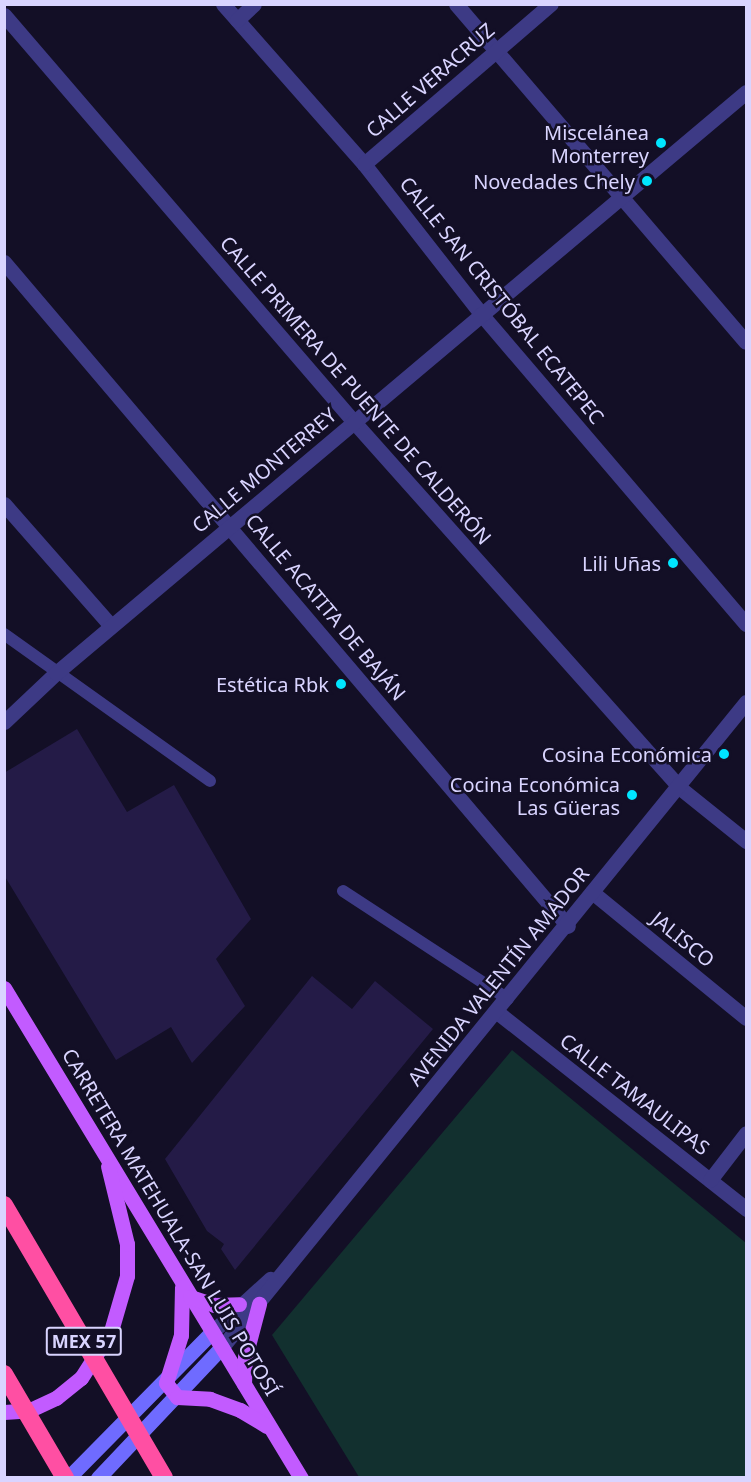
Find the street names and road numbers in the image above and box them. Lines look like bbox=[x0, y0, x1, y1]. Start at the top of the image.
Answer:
street label: CALLE VERACRUZ bbox=[361, 18, 499, 142]
street label: CALLE SAN CRISTÓBAL ECATEPEC bbox=[395, 172, 609, 428]
street label: CALLE PRIMERA DE PUENTE DE CALDERÓN bbox=[215, 231, 497, 549]
street label: CALLE MONTERREY bbox=[187, 403, 341, 537]
street label: CALLE ACATITA DE BAJÁN bbox=[241, 509, 411, 705]
street label: AVENIDA VALENTÍN AMADOR bbox=[402, 862, 594, 1090]
street label: JALISCO bbox=[647, 906, 719, 972]
street label: CALLE TAMAULIPAS bbox=[556, 1028, 714, 1160]
street label: CARRETERA MATEHUALA-SAN LUIS POTOSÍ bbox=[58, 1044, 284, 1400]
road number: MEX 57 bbox=[45, 1326, 123, 1356]

